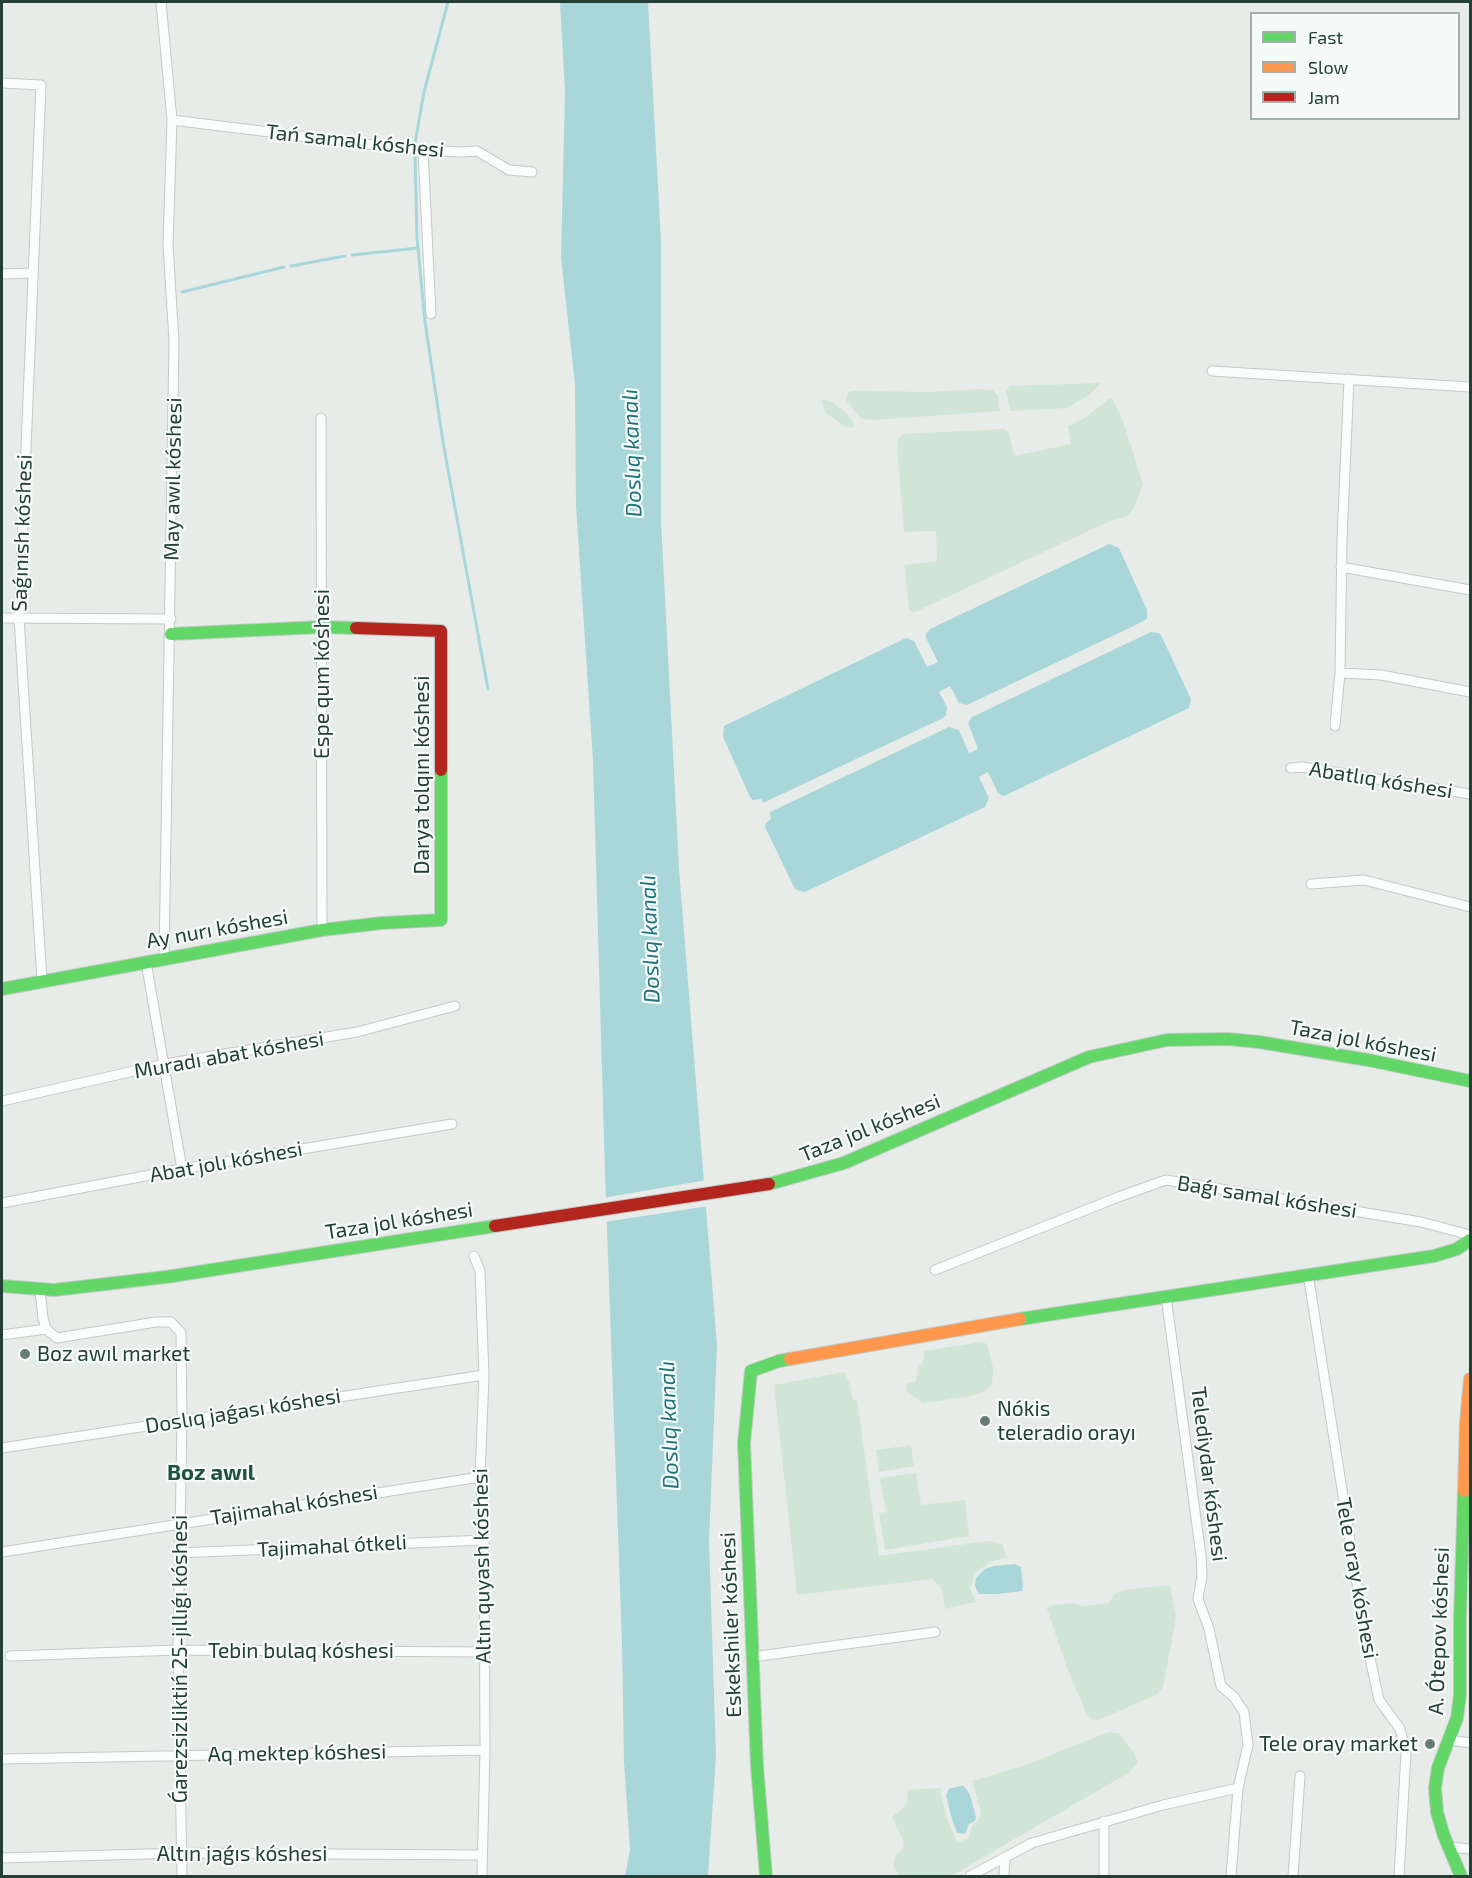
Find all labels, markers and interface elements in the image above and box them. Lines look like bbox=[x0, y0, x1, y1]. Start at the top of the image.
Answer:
legend bbox=[1250, 12, 1460, 120]
text: Fast bbox=[1308, 26, 1343, 48]
text: Slow bbox=[1308, 56, 1348, 78]
text: Jam bbox=[1308, 86, 1340, 108]
street label: Tań samalı kóshesi bbox=[265, 119, 445, 163]
water label: Doslıq kanalı bbox=[617, 388, 647, 518]
street label: May awıl kóshesi bbox=[159, 397, 187, 561]
street label: Saǵınısh kóshesi bbox=[7, 454, 37, 612]
street label: Espe qum kóshesi bbox=[309, 589, 335, 759]
street label: Darya tolqını kóshesi bbox=[409, 676, 435, 874]
street label: Abatlıq kóshesi bbox=[1307, 756, 1455, 804]
water label: Doslıq kanalı bbox=[635, 874, 665, 1004]
street label: Ay nurı kóshesi bbox=[144, 904, 290, 954]
street label: Taza jol kóshesi bbox=[1287, 1014, 1439, 1068]
street label: Muradı abat kóshesi bbox=[132, 1026, 326, 1084]
street label: Taza jol kóshesi bbox=[796, 1088, 944, 1168]
street label: Abat jolı kóshesi bbox=[148, 1136, 304, 1188]
street label: Baǵı samal kóshesi bbox=[1175, 1170, 1359, 1224]
street label: Taza jol kóshesi bbox=[323, 1197, 475, 1245]
place label: Boz awıl market bbox=[37, 1341, 190, 1367]
marker: Boz awıl market bbox=[18, 1347, 32, 1361]
water label: Doslıq kanalı bbox=[654, 1360, 684, 1490]
street label: Doslıq jaǵası kóshesi bbox=[144, 1383, 342, 1439]
street label: Telediydar kóshesi bbox=[1186, 1385, 1232, 1563]
place label: Nókis teleradio orayı bbox=[997, 1396, 1136, 1446]
marker: Nókis teleradio orayı bbox=[978, 1414, 992, 1428]
district label: Boz awıl bbox=[167, 1460, 255, 1486]
street label: Altın quyash kóshesi bbox=[468, 1468, 496, 1664]
street label: Tajimahal kóshesi bbox=[209, 1479, 379, 1531]
street label: Tele oray kóshesi bbox=[1330, 1495, 1384, 1661]
street label: Ǵarezsizliktiń 25-jıllıǵı kóshesi bbox=[167, 1515, 193, 1803]
street label: Tajimahal ótkeli bbox=[257, 1529, 407, 1563]
street label: Eskekshiler kóshesi bbox=[715, 1532, 747, 1718]
street label: A. Ótepov kóshesi bbox=[1423, 1547, 1455, 1715]
street label: Tebin bulaq kóshesi bbox=[208, 1638, 394, 1664]
place label: Tele oray market bbox=[1259, 1731, 1418, 1757]
marker: Tele oray market bbox=[1423, 1737, 1437, 1751]
street label: Aq mektep kóshesi bbox=[208, 1739, 386, 1767]
street label: Altın jaǵıs kóshesi bbox=[157, 1841, 327, 1867]

